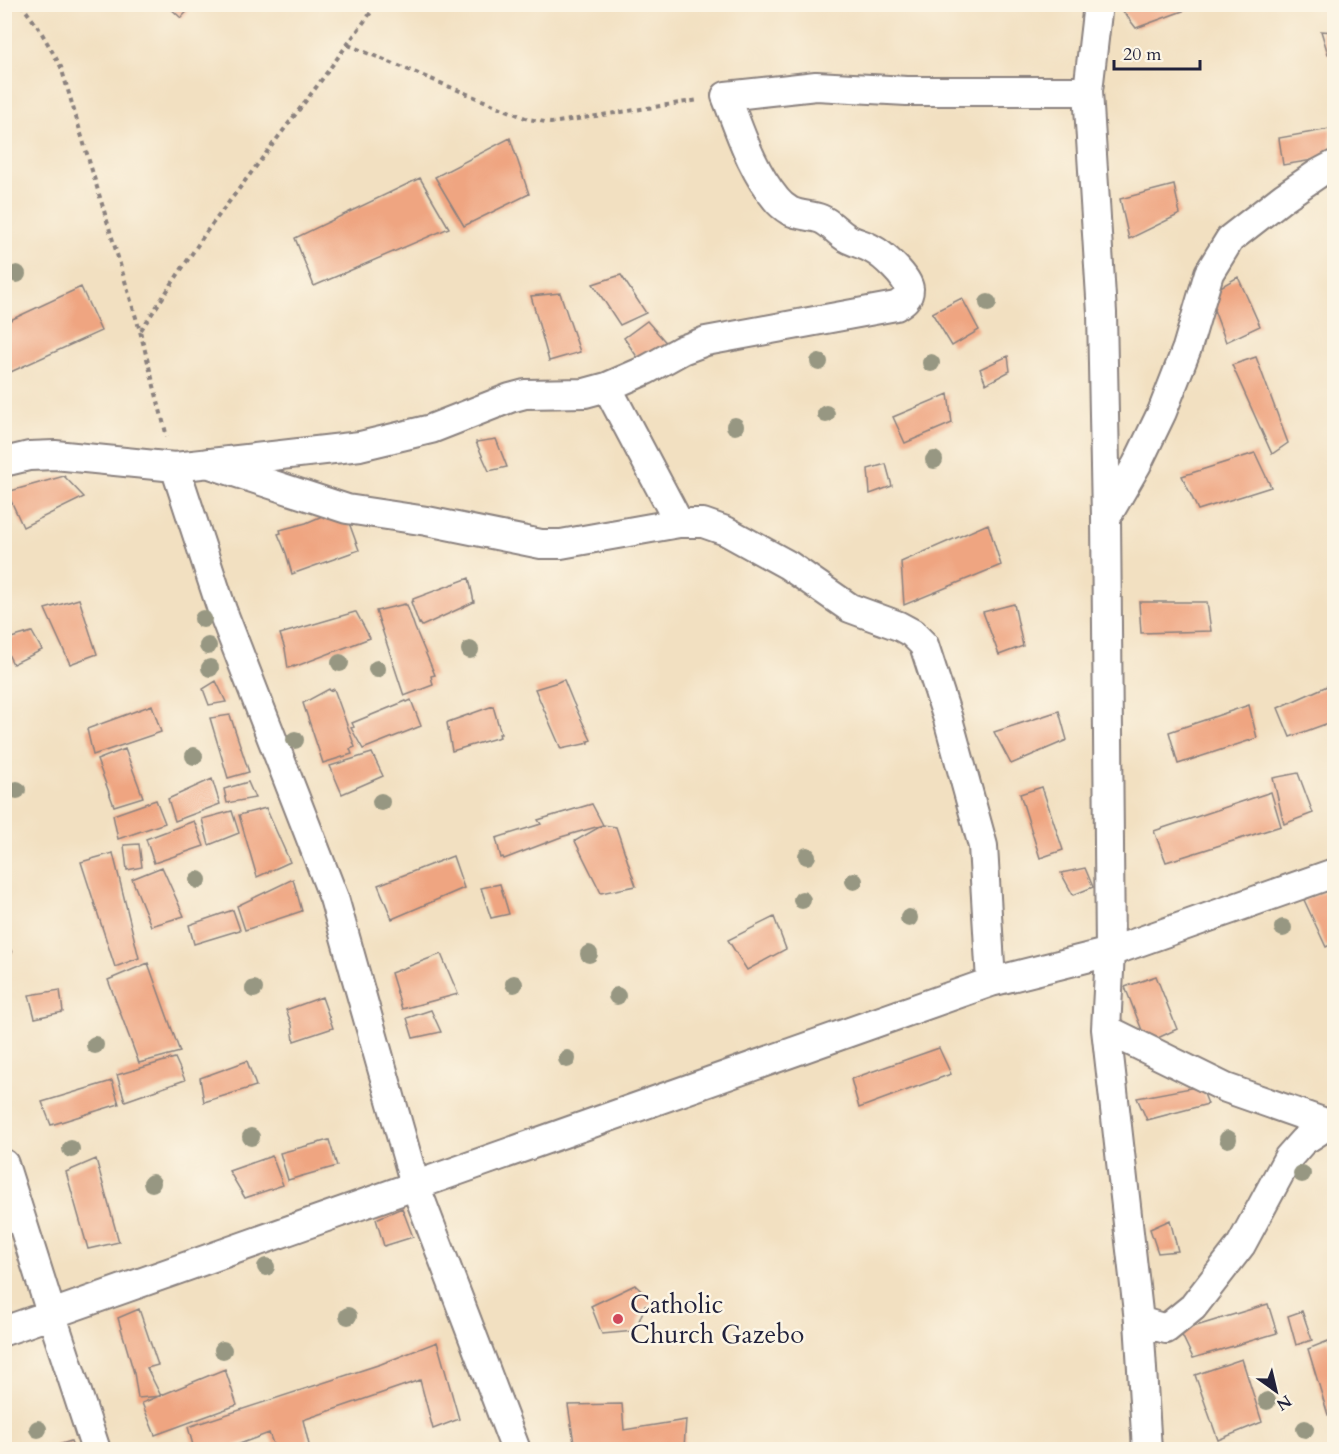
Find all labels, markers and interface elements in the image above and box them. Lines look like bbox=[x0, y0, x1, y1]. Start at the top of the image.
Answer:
scale bar bbox=[1114, 33, 1200, 71]
text: 20 m bbox=[1123, 42, 1162, 67]
place label: Catholic Church Gazebo bbox=[630, 1287, 804, 1352]
marker: Catholic Church Gazebo bbox=[611, 1312, 625, 1326]
north arrow bbox=[1246, 1361, 1306, 1421]
text: N bbox=[1272, 1390, 1296, 1416]

